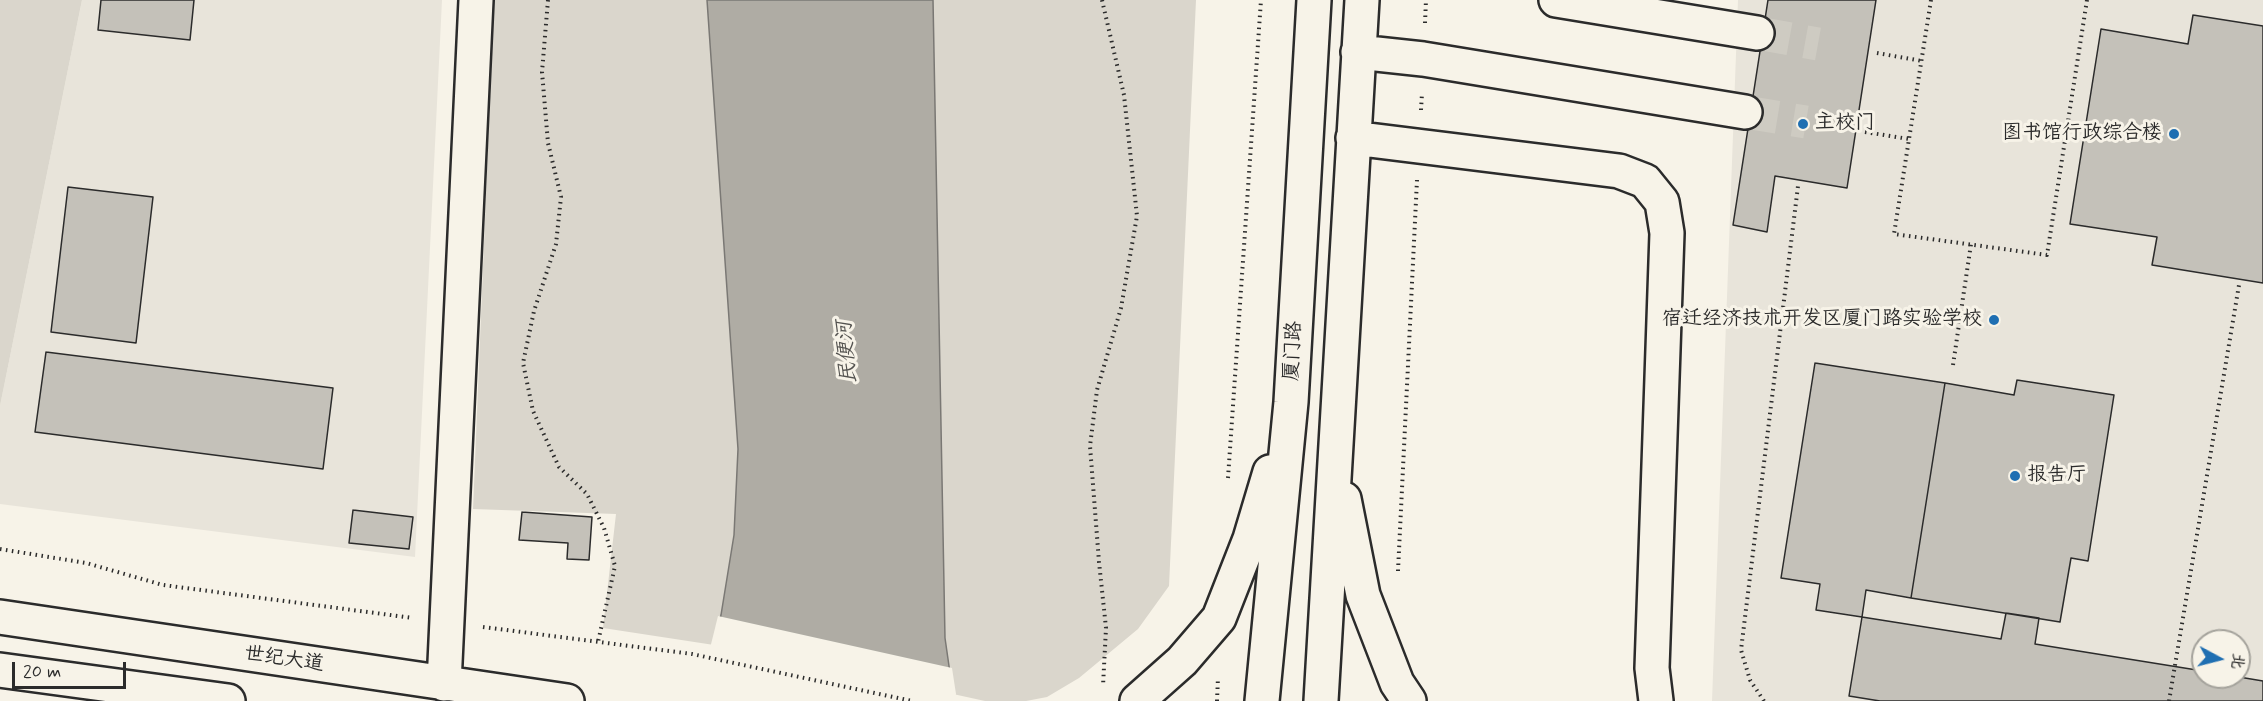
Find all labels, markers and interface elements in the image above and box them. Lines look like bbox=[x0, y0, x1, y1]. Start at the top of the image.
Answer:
place label: 主校门 bbox=[1815, 112, 1875, 136]
marker: 主校门 bbox=[1796, 117, 1810, 131]
place label: 图书馆行政综合楼 bbox=[2002, 122, 2162, 146]
marker: 图书馆行政综合楼 bbox=[2167, 127, 2181, 141]
place label: 宿迁经济技术开发区厦门路实验学校 bbox=[1662, 308, 1982, 332]
marker: 宿迁经济技术开发区厦门路实验学校 bbox=[1987, 313, 2001, 327]
water label: 民便河 bbox=[833, 320, 863, 384]
street label: 厦门路 bbox=[1280, 320, 1308, 382]
place label: 报告厅 bbox=[2027, 464, 2087, 488]
marker: 报告厅 bbox=[2008, 469, 2022, 483]
north arrow bbox=[2191, 629, 2251, 689]
street label: 世纪大道 bbox=[243, 643, 325, 677]
scale bar bbox=[15, 650, 129, 688]
text: 北 bbox=[2226, 652, 2249, 670]
text: 20 m bbox=[23, 660, 61, 684]

